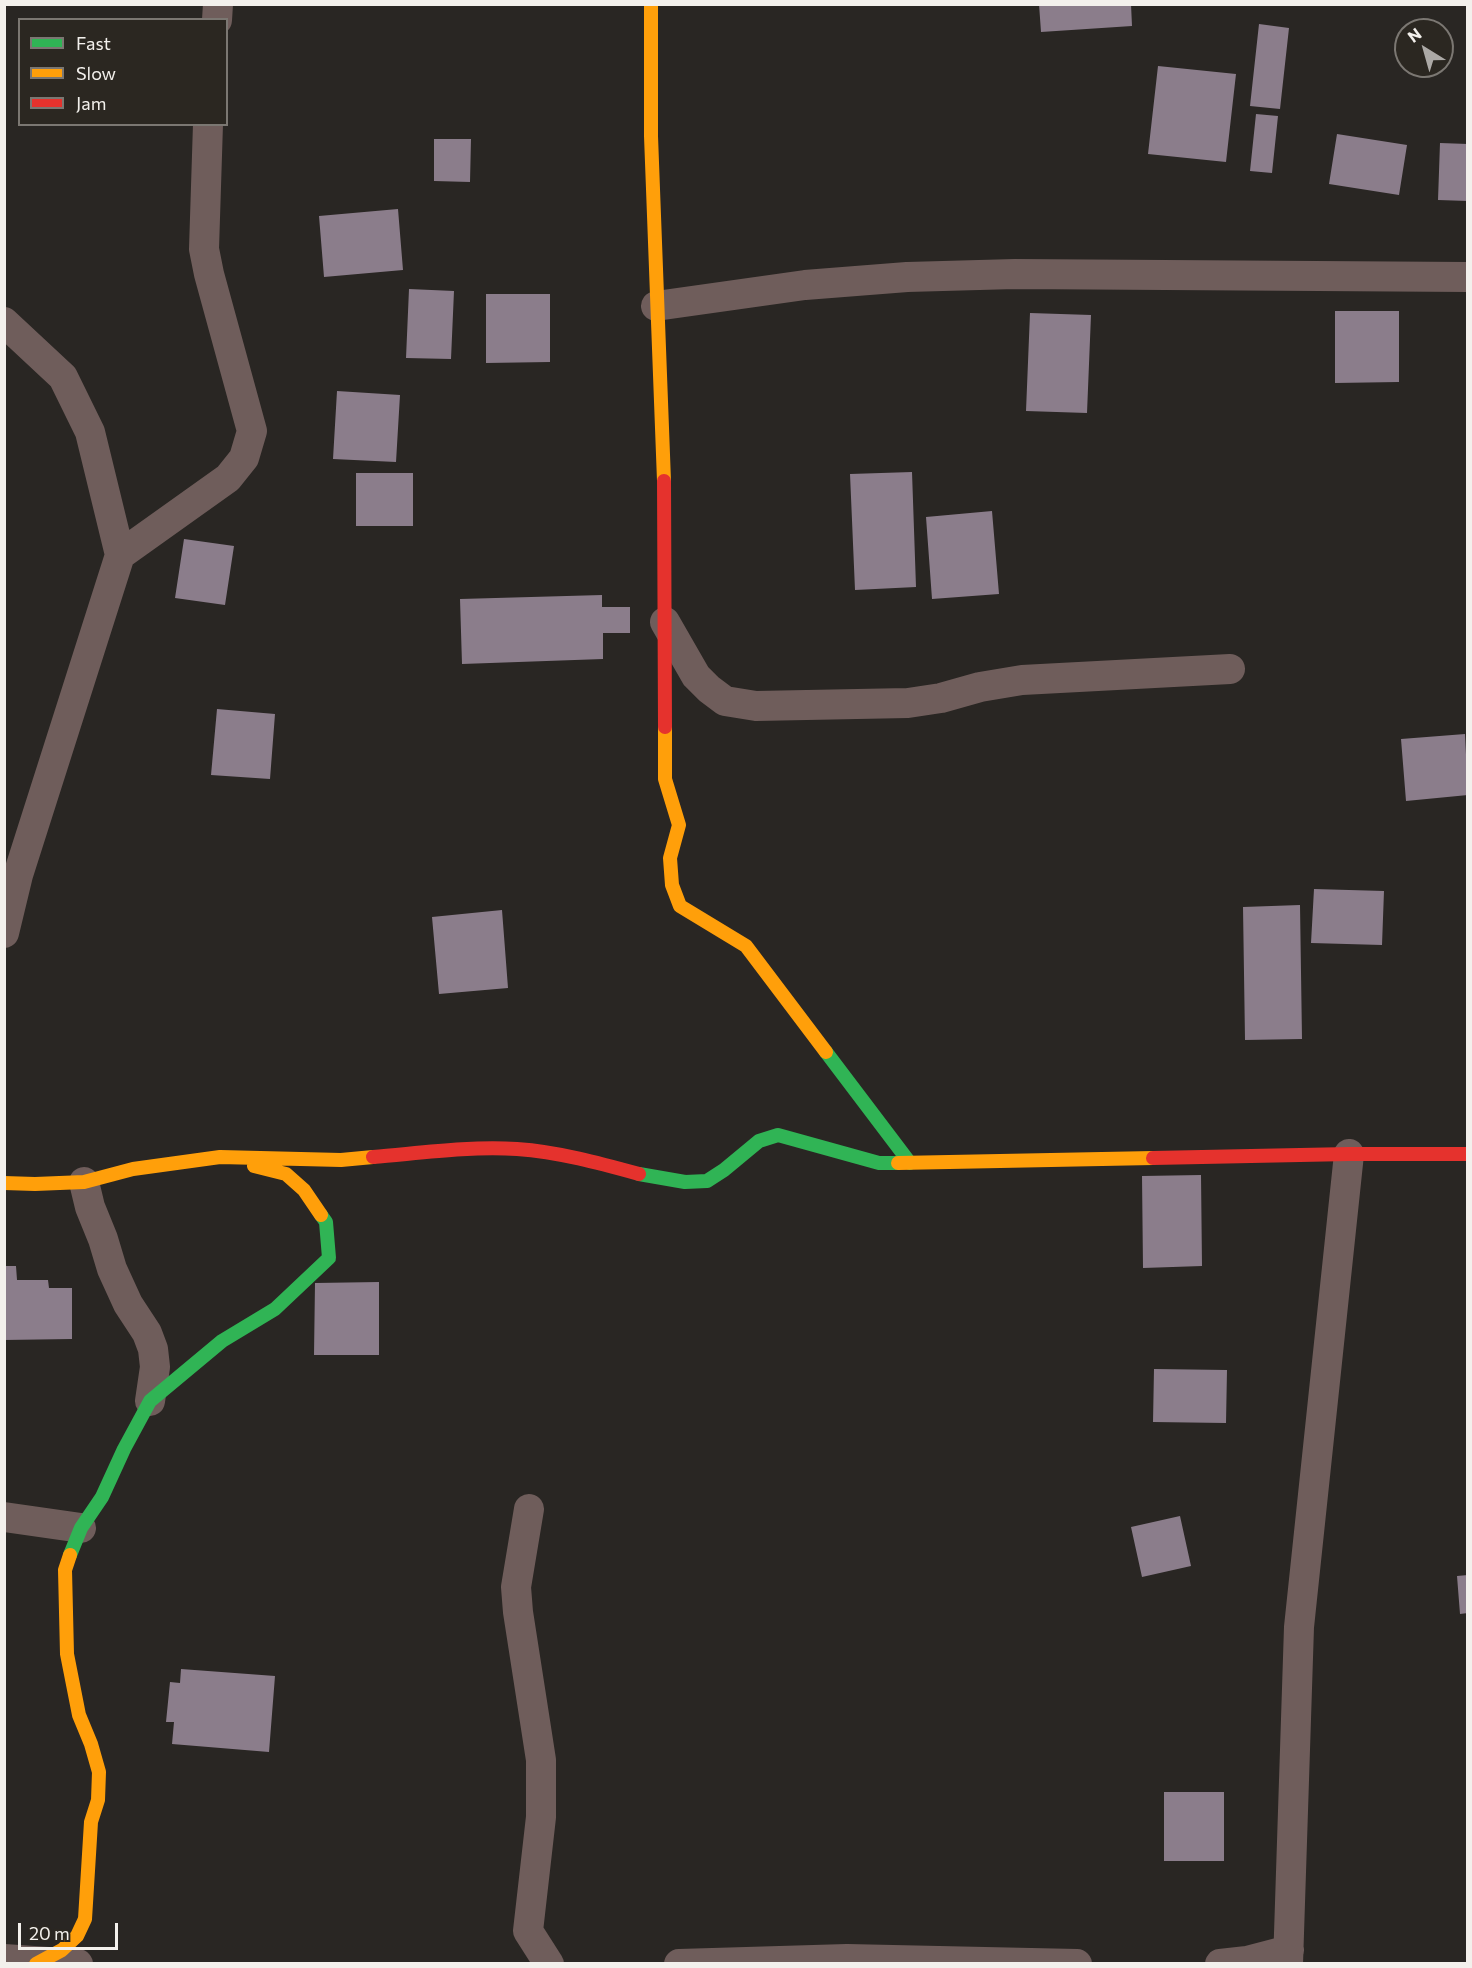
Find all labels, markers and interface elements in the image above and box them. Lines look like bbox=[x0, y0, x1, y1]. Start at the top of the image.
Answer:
legend bbox=[18, 18, 228, 126]
north arrow bbox=[1394, 18, 1454, 78]
text: N bbox=[1404, 24, 1425, 46]
text: Fast bbox=[76, 32, 111, 54]
text: Slow bbox=[76, 62, 116, 84]
text: Jam bbox=[76, 92, 106, 114]
scale bar bbox=[21, 1911, 122, 1949]
text: 20 m bbox=[29, 1922, 70, 1944]

